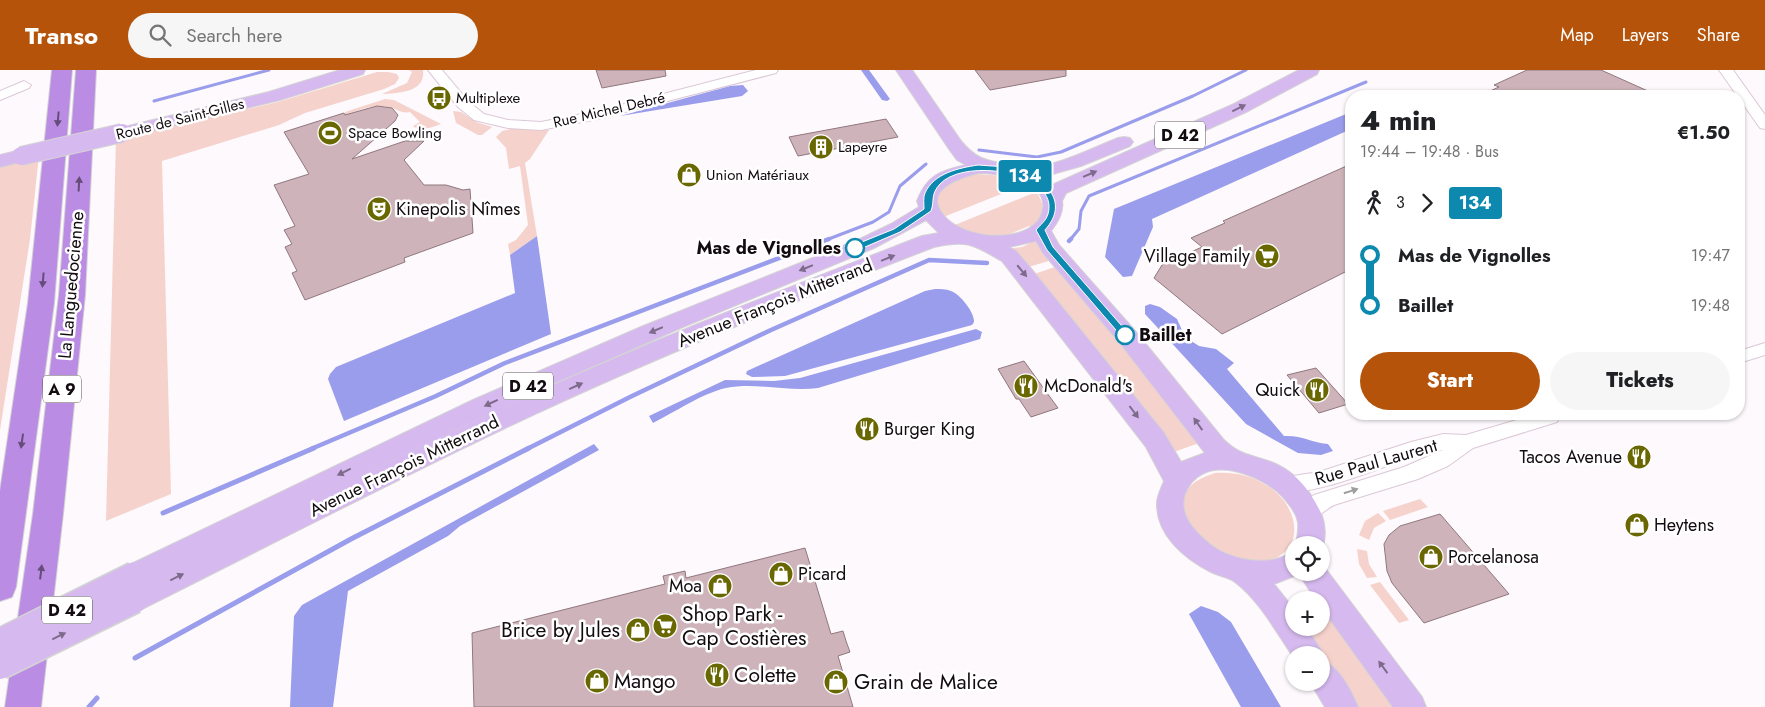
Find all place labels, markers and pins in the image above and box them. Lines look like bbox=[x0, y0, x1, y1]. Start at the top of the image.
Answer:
bus stop icon: Multiplexe bbox=[426, 85, 452, 111]
place label: Multiplexe bbox=[456, 87, 521, 109]
sports icon: Space Bowling bbox=[317, 120, 343, 146]
place label: Space Bowling bbox=[348, 122, 442, 144]
building icon: Lapeyre bbox=[808, 134, 834, 160]
place label: Lapeyre bbox=[838, 136, 888, 158]
shop icon: Union Matériaux bbox=[676, 162, 702, 188]
place label: Union Matériaux bbox=[706, 164, 810, 186]
theatre icon: Kinepolis Nîmes bbox=[366, 196, 392, 222]
place label: Kinepolis Nîmes bbox=[396, 196, 520, 222]
place label: Mas de Vignolles bbox=[696, 235, 841, 261]
marker: Mas de Vignolles bbox=[845, 238, 865, 258]
place label: Village Family bbox=[1144, 243, 1250, 269]
supermarket icon: Village Family bbox=[1254, 243, 1280, 269]
place label: Baillet bbox=[1139, 322, 1192, 348]
marker: Baillet bbox=[1115, 325, 1135, 345]
restaurant icon: McDonald's bbox=[1013, 373, 1039, 399]
place label: McDonald's bbox=[1044, 373, 1132, 399]
place label: Quick bbox=[1255, 377, 1300, 403]
restaurant icon: Quick bbox=[1304, 377, 1330, 403]
restaurant icon: Burger King bbox=[854, 416, 880, 442]
place label: Burger King bbox=[884, 416, 975, 442]
place label: Tacos Avenue bbox=[1520, 444, 1622, 470]
restaurant icon: Tacos Avenue bbox=[1626, 444, 1652, 470]
shop icon: Heytens bbox=[1624, 512, 1650, 538]
place label: Heytens bbox=[1654, 512, 1714, 538]
shop icon: Porcelanosa bbox=[1418, 544, 1444, 570]
place label: Porcelanosa bbox=[1448, 544, 1539, 570]
shop icon: Picard bbox=[768, 561, 794, 587]
place label: Picard bbox=[798, 561, 846, 587]
place label: Moa bbox=[669, 573, 702, 599]
shop icon: Moa bbox=[707, 573, 733, 599]
place label: Shop Park - Cap Costières bbox=[682, 599, 807, 653]
supermarket icon: Shop Park - Cap Costières bbox=[652, 613, 678, 639]
place label: Brice by Jules bbox=[501, 615, 620, 645]
shop icon: Brice by Jules bbox=[625, 617, 651, 643]
place label: Colette bbox=[734, 660, 797, 690]
restaurant icon: Colette bbox=[704, 662, 730, 688]
place label: Mango bbox=[614, 666, 676, 696]
place label: Grain de Malice bbox=[854, 667, 998, 697]
shop icon: Mango bbox=[584, 668, 610, 694]
shop icon: Grain de Malice bbox=[823, 669, 849, 695]

